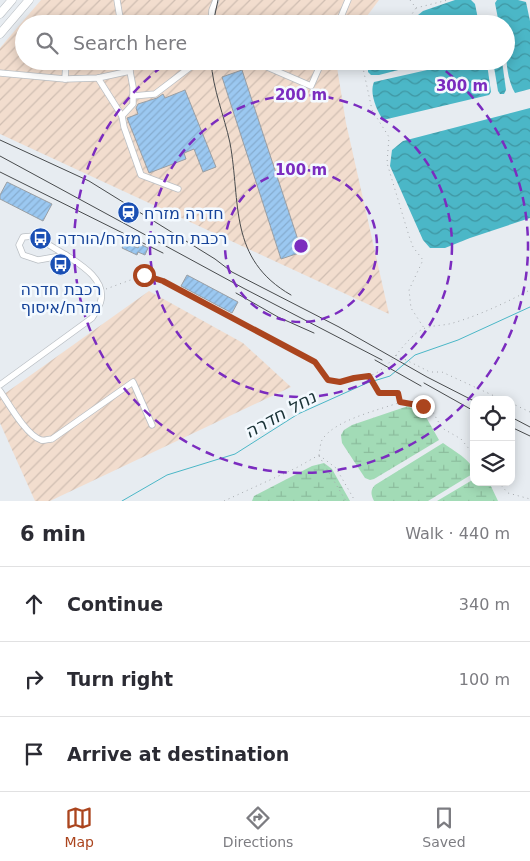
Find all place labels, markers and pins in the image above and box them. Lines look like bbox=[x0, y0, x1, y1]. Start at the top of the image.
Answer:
station icon: חדרה מזרח bbox=[116, 201, 140, 225]
place label: חדרה מזרח bbox=[144, 204, 224, 223]
bus stop icon: רכבת חדרה מזרח/הורדה bbox=[29, 226, 53, 250]
place label: רכבת חדרה מזרח/הורדה bbox=[57, 229, 227, 248]
centre of rings bbox=[292, 237, 310, 255]
bus stop icon: רכבת חדרה מזרח/איסוף bbox=[49, 253, 73, 277]
place label: רכבת חדרה מזרח/איסוף bbox=[20, 280, 102, 317]

